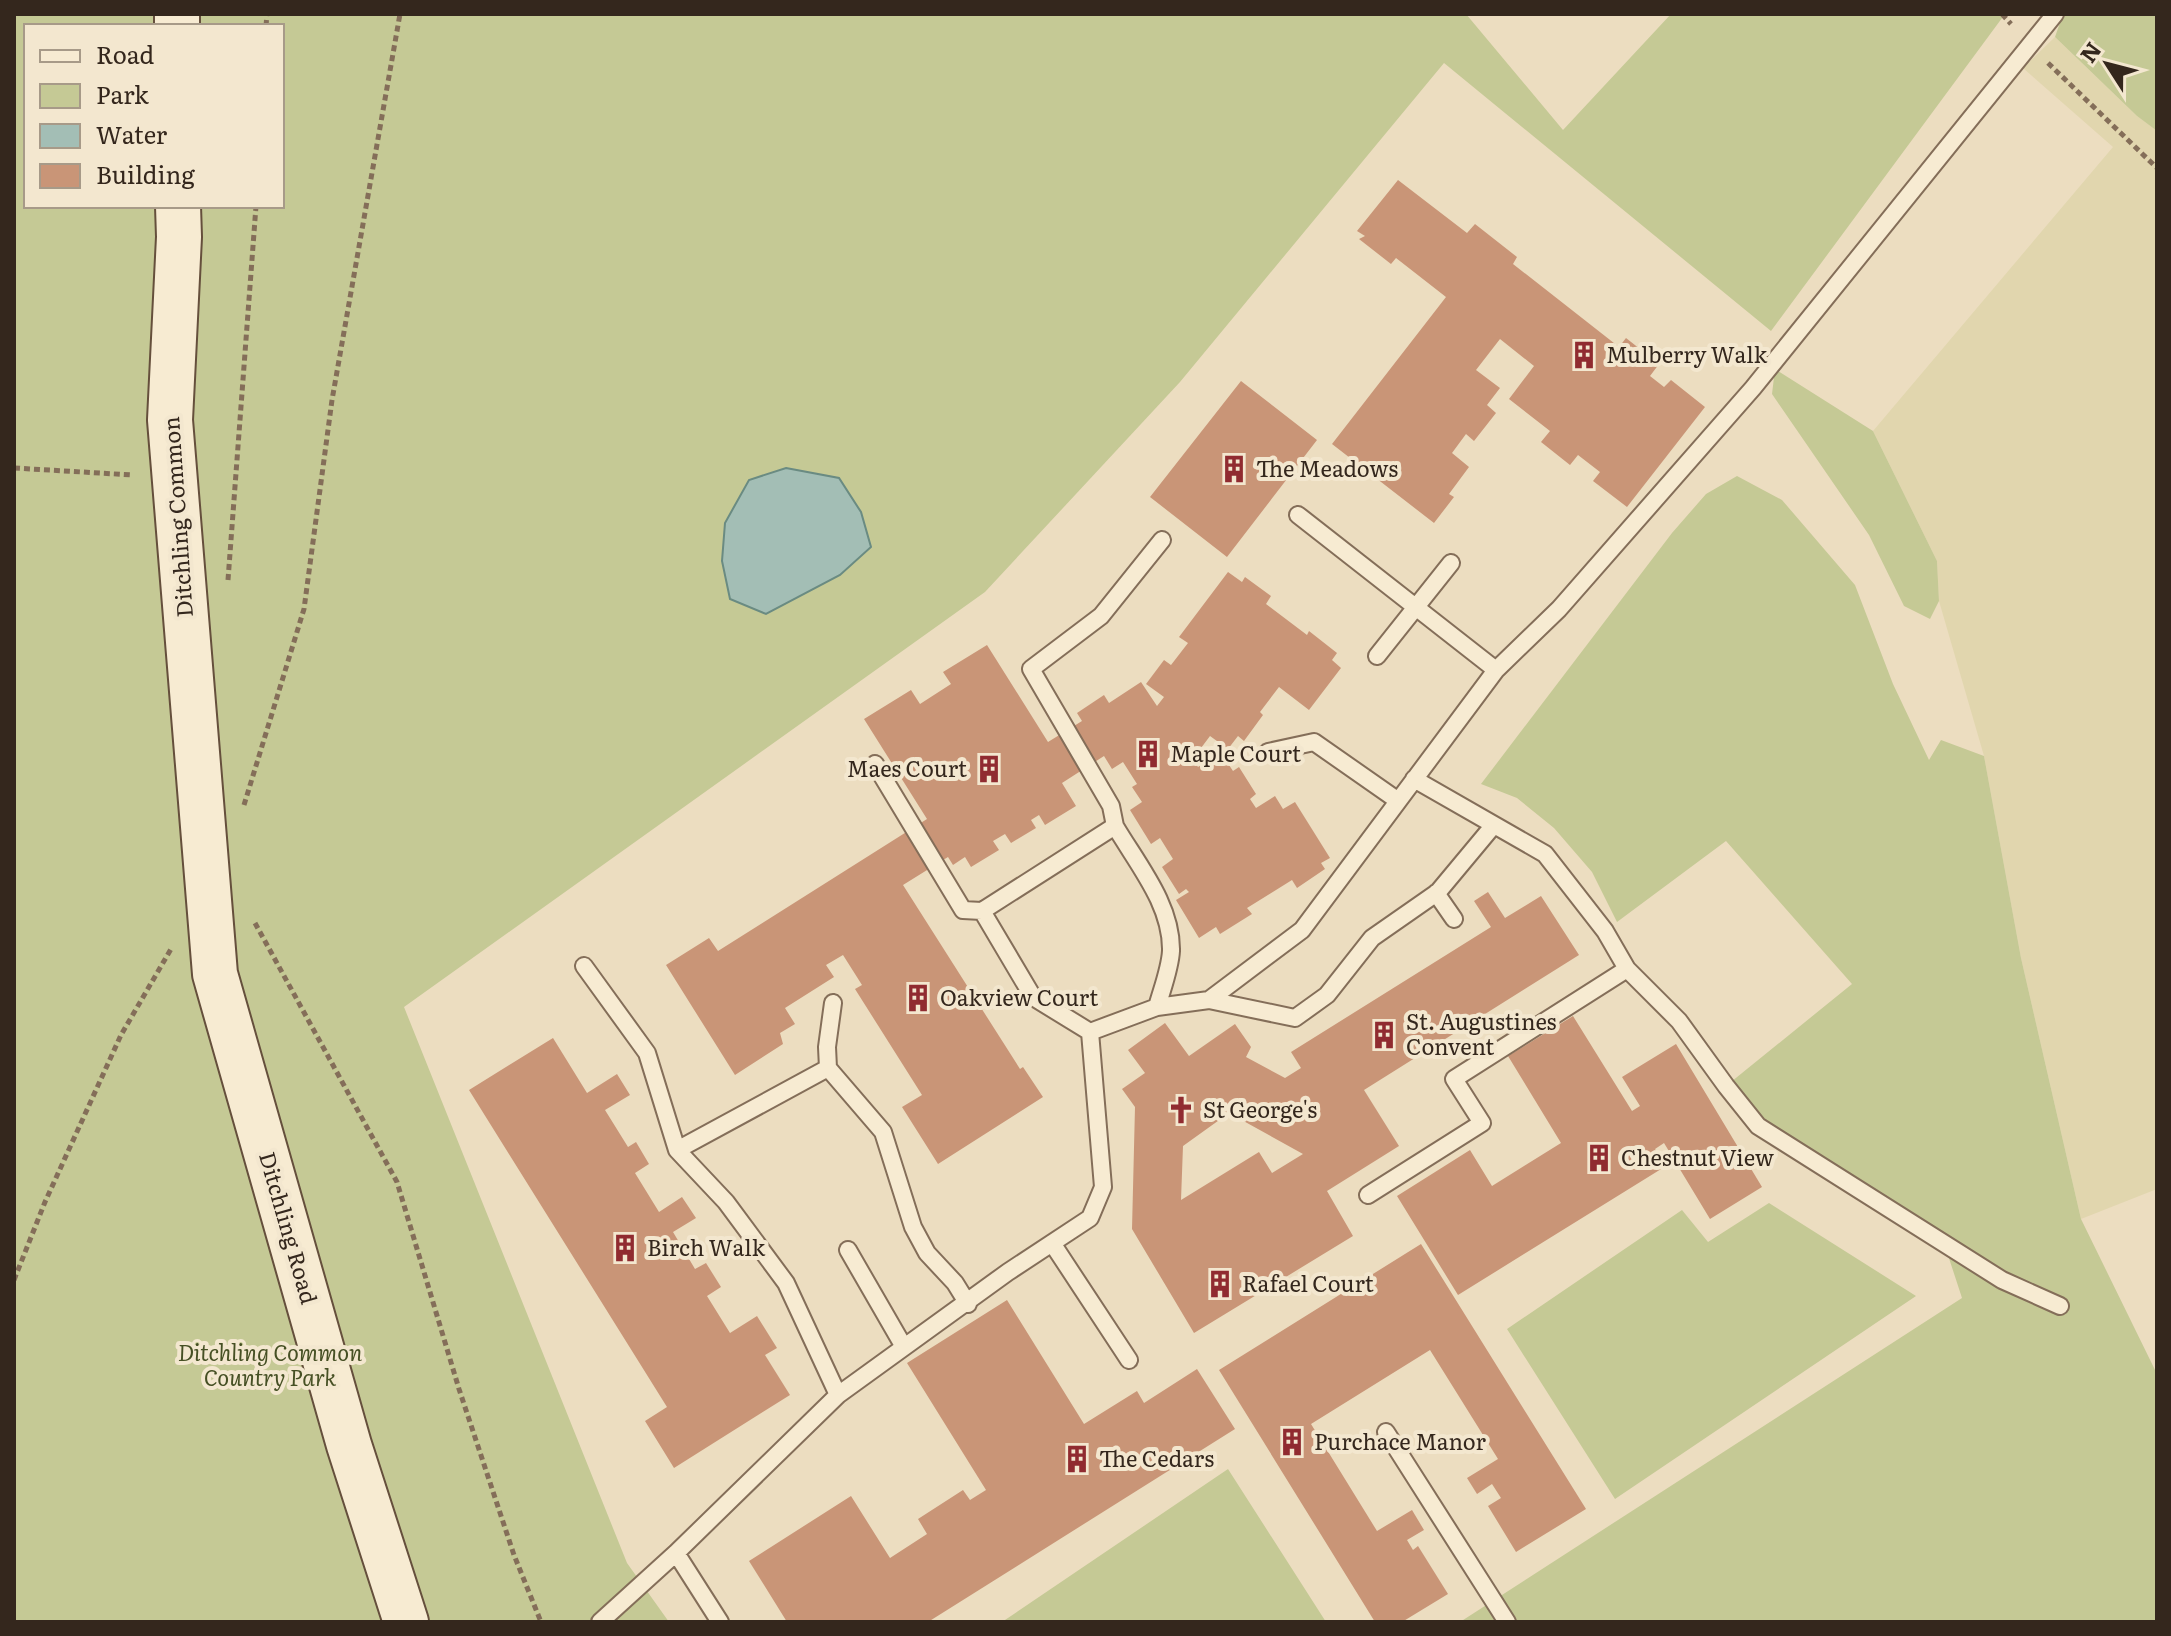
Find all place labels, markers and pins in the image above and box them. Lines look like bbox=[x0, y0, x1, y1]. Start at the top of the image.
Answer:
place label: Mulberry Walk bbox=[1606, 337, 1768, 370]
building icon: Mulberry Walk bbox=[1569, 340, 1599, 370]
place label: The Meadows bbox=[1256, 451, 1398, 484]
building icon: The Meadows bbox=[1219, 454, 1249, 484]
place label: Maple Court bbox=[1170, 736, 1301, 769]
building icon: Maple Court bbox=[1133, 739, 1163, 769]
place label: Maes Court bbox=[847, 751, 967, 784]
building icon: Maes Court bbox=[974, 754, 1004, 784]
place label: Oakview Court bbox=[940, 980, 1098, 1013]
building icon: Oakview Court bbox=[903, 983, 933, 1013]
place label: St. Augustines Convent bbox=[1406, 1004, 1556, 1062]
building icon: St. Augustines Convent bbox=[1369, 1020, 1399, 1050]
place label: St George's bbox=[1203, 1092, 1317, 1125]
church icon: St George's bbox=[1166, 1095, 1196, 1125]
place label: Chestnut View bbox=[1621, 1140, 1774, 1173]
building icon: Chestnut View bbox=[1584, 1143, 1614, 1173]
place label: Birch Walk bbox=[647, 1230, 766, 1263]
building icon: Birch Walk bbox=[610, 1233, 640, 1263]
place label: Rafael Court bbox=[1242, 1266, 1374, 1299]
building icon: Rafael Court bbox=[1205, 1269, 1235, 1299]
place label: Purchace Manor bbox=[1314, 1424, 1487, 1457]
building icon: Purchace Manor bbox=[1277, 1427, 1307, 1457]
place label: The Cedars bbox=[1099, 1441, 1214, 1474]
building icon: The Cedars bbox=[1062, 1444, 1092, 1474]

